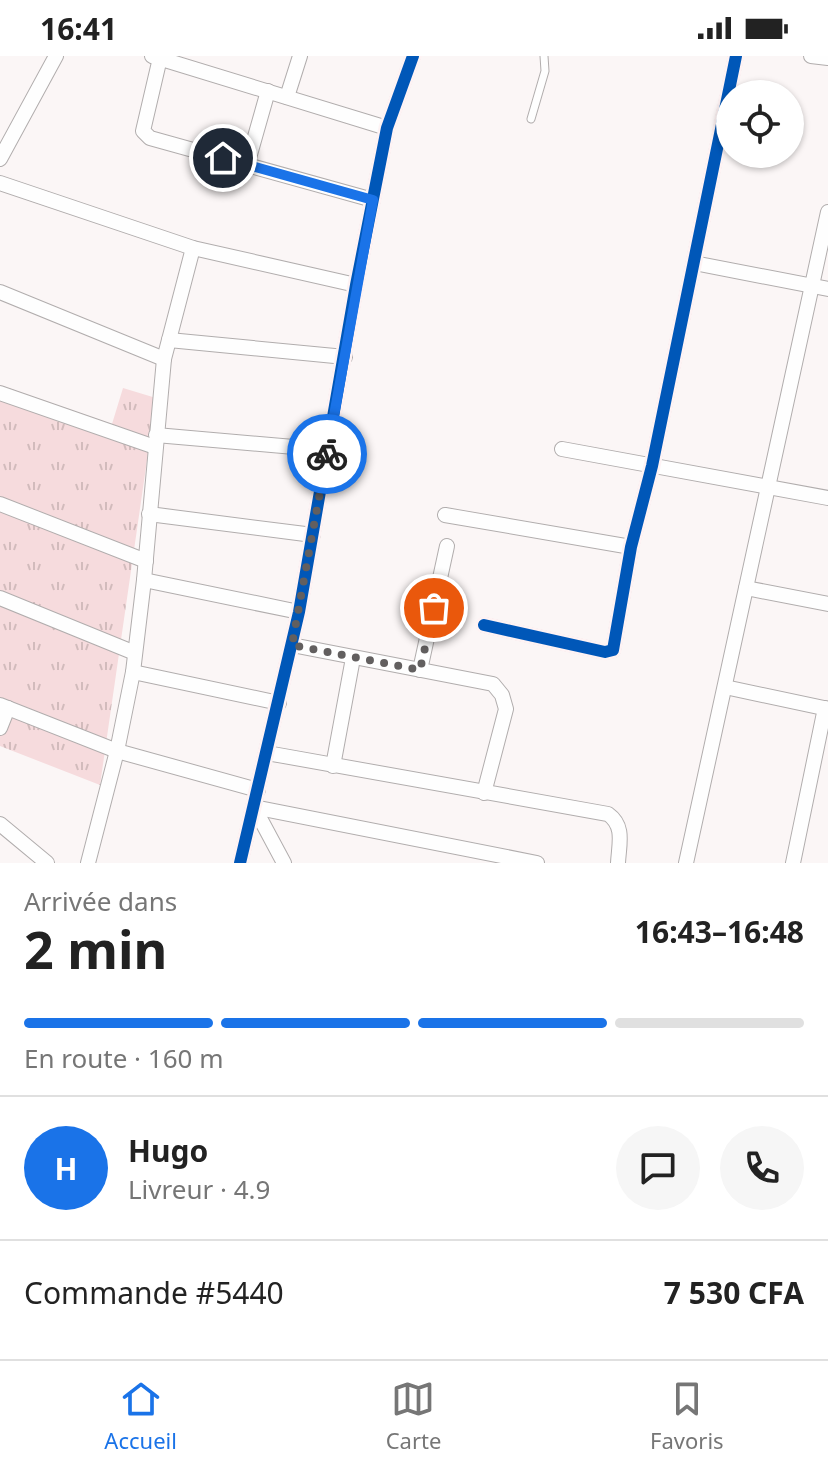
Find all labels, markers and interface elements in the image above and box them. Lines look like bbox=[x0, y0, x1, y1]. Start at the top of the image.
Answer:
text: 16:41 bbox=[40, 8, 117, 49]
map controls bbox=[716, 80, 804, 168]
button: locate bbox=[716, 80, 804, 168]
pin bbox=[189, 124, 257, 192]
icon: home bbox=[201, 136, 245, 180]
courier bbox=[287, 414, 367, 494]
icon: bike bbox=[305, 432, 349, 476]
pin bbox=[400, 574, 468, 642]
icon: bag bbox=[412, 586, 456, 630]
text: Arrivée dans bbox=[24, 883, 177, 919]
text: 16:43–16:48 bbox=[635, 911, 804, 952]
text: 2 min bbox=[24, 913, 167, 984]
text: En route · 160 m bbox=[24, 1040, 224, 1076]
button: chat bbox=[616, 1126, 700, 1210]
button: phone bbox=[720, 1126, 804, 1210]
text: Hugo bbox=[128, 1130, 208, 1171]
text: H bbox=[55, 1148, 77, 1189]
text: Livreur · 4.9 bbox=[128, 1171, 270, 1207]
text: Commande #5440 bbox=[24, 1272, 284, 1313]
text: 7 530 CFA bbox=[664, 1272, 804, 1313]
tab: Accueil bbox=[104, 1377, 177, 1455]
tab: Carte bbox=[386, 1377, 441, 1455]
tab: Favoris bbox=[650, 1377, 724, 1455]

